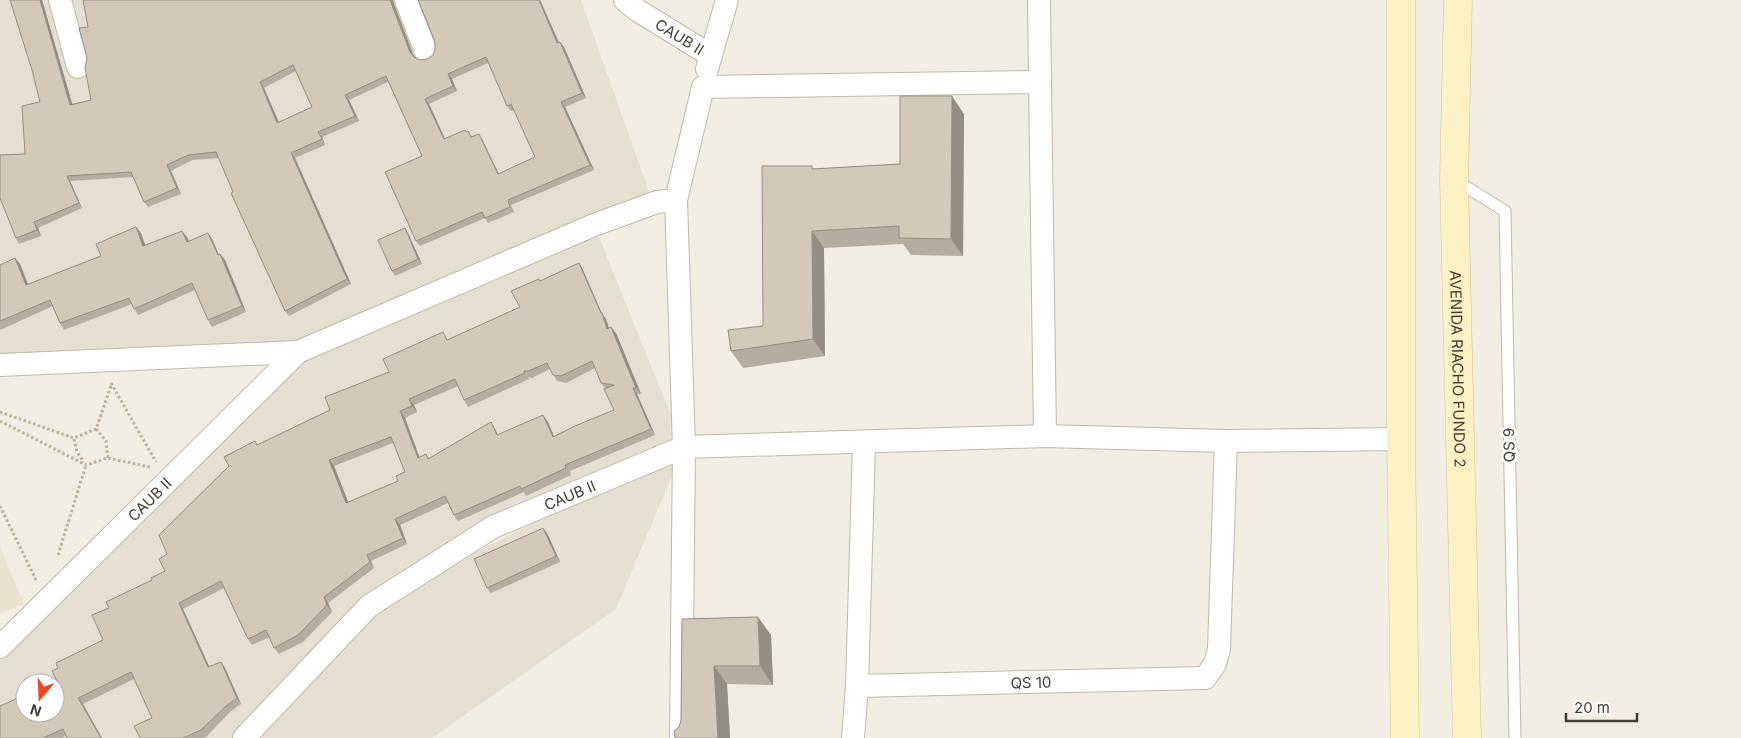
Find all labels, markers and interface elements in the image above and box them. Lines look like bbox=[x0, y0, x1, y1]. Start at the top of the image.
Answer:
street label: CAUB II bbox=[652, 14, 708, 59]
street label: AVENIDA RIACHO FUNDO 2 bbox=[1447, 270, 1470, 468]
street label: QS 9 bbox=[1499, 428, 1519, 462]
street label: CAUB II bbox=[123, 474, 175, 525]
street label: CAUB II bbox=[541, 476, 598, 514]
street label: QS 10 bbox=[1010, 672, 1052, 692]
north arrow bbox=[15, 673, 65, 723]
scale bar bbox=[1566, 690, 1637, 722]
text: 20 m bbox=[1574, 698, 1610, 717]
text: N bbox=[28, 701, 43, 721]

